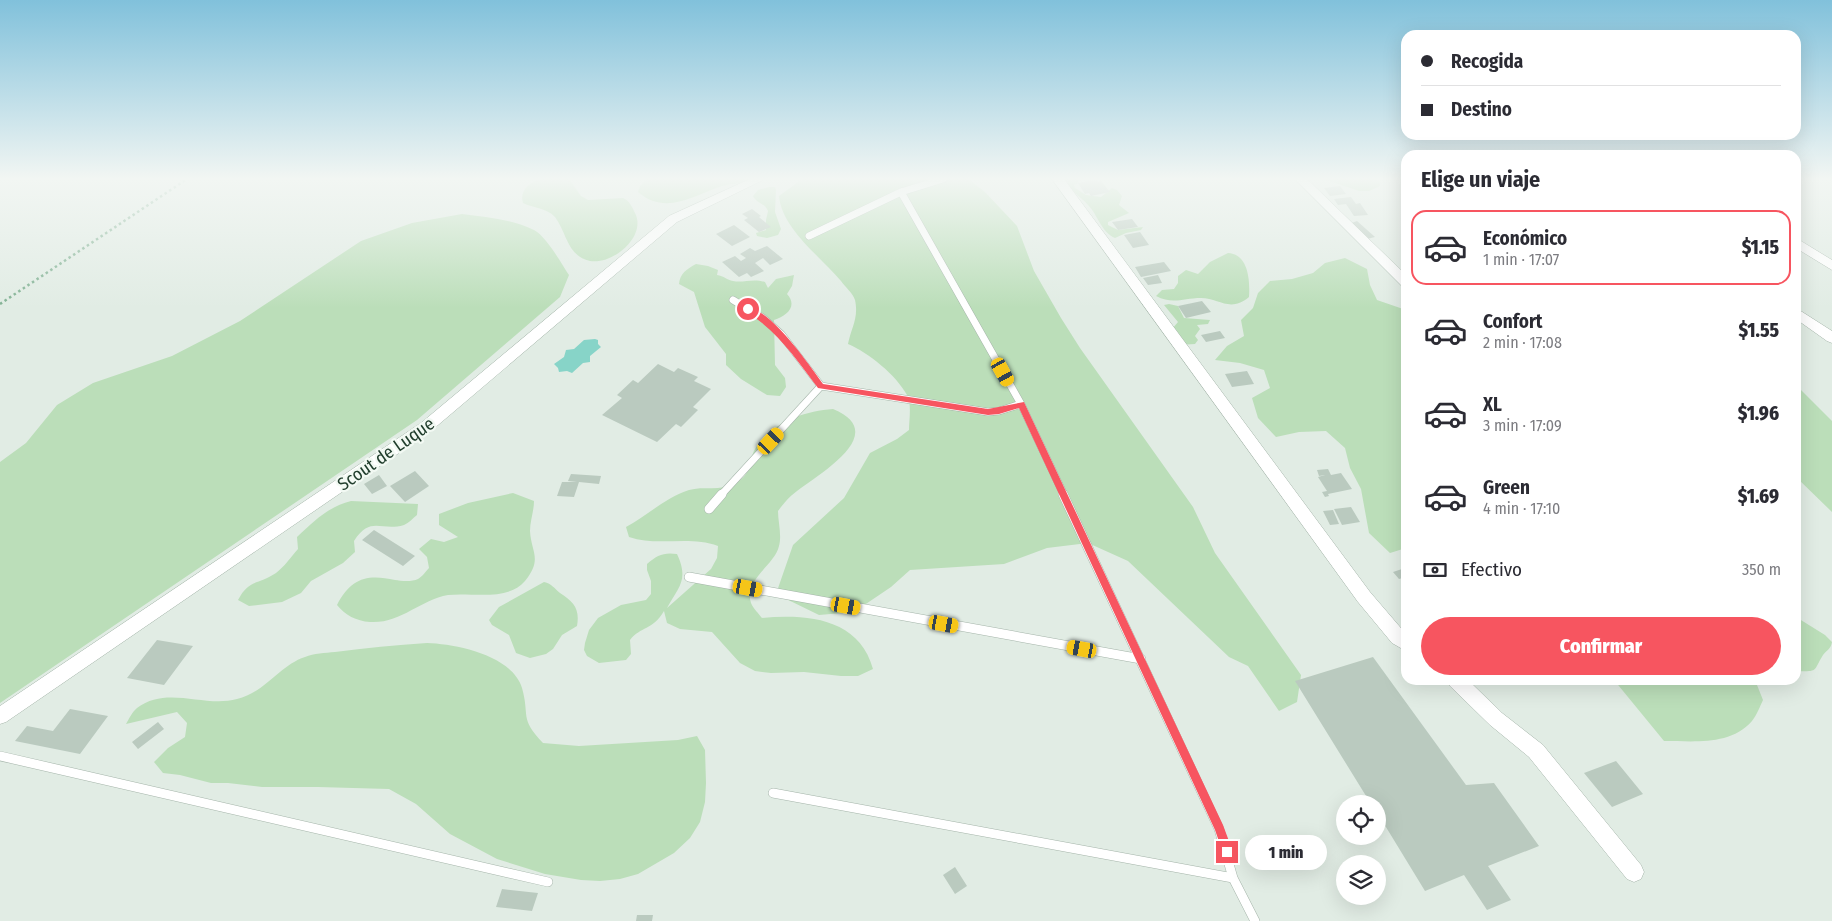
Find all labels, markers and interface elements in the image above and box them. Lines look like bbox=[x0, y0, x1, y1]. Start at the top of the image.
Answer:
text: Recogida bbox=[1451, 50, 1523, 73]
text: Destino bbox=[1451, 98, 1512, 121]
text: Elige un viaje bbox=[1421, 166, 1540, 193]
icon: car bbox=[1423, 225, 1468, 270]
text: Económico bbox=[1483, 227, 1567, 250]
text: $1.15 bbox=[1742, 236, 1779, 259]
text: 1 min · 17:07 bbox=[1483, 250, 1559, 269]
route start bbox=[737, 298, 759, 320]
icon: car bbox=[1423, 308, 1468, 353]
text: Confort bbox=[1483, 310, 1543, 333]
text: $1.55 bbox=[1738, 319, 1779, 342]
text: 2 min · 17:08 bbox=[1483, 333, 1562, 352]
car bbox=[989, 355, 1016, 389]
icon: car bbox=[1423, 391, 1468, 436]
text: XL bbox=[1483, 393, 1502, 416]
text: $1.96 bbox=[1738, 402, 1779, 425]
street label: Scout de Luque bbox=[333, 412, 439, 495]
text: 3 min · 17:09 bbox=[1483, 416, 1562, 435]
car bbox=[755, 425, 786, 457]
icon: car bbox=[1423, 474, 1468, 519]
text: Green bbox=[1483, 476, 1530, 499]
text: $1.69 bbox=[1738, 485, 1779, 508]
text: 4 min · 17:10 bbox=[1483, 499, 1560, 518]
icon: cash bbox=[1421, 556, 1449, 584]
text: Efectivo bbox=[1461, 558, 1522, 581]
text: 350 m bbox=[1742, 560, 1781, 579]
car bbox=[731, 578, 764, 598]
car bbox=[829, 596, 862, 616]
car bbox=[927, 614, 960, 634]
button: Confirmar bbox=[1421, 617, 1781, 675]
car bbox=[1065, 639, 1098, 659]
map controls bbox=[1336, 795, 1386, 905]
button: locate bbox=[1336, 795, 1386, 845]
callout: 1 min bbox=[1244, 834, 1327, 870]
route end bbox=[1216, 841, 1238, 863]
text: 1 min bbox=[1269, 843, 1303, 862]
button: layers bbox=[1336, 855, 1386, 905]

